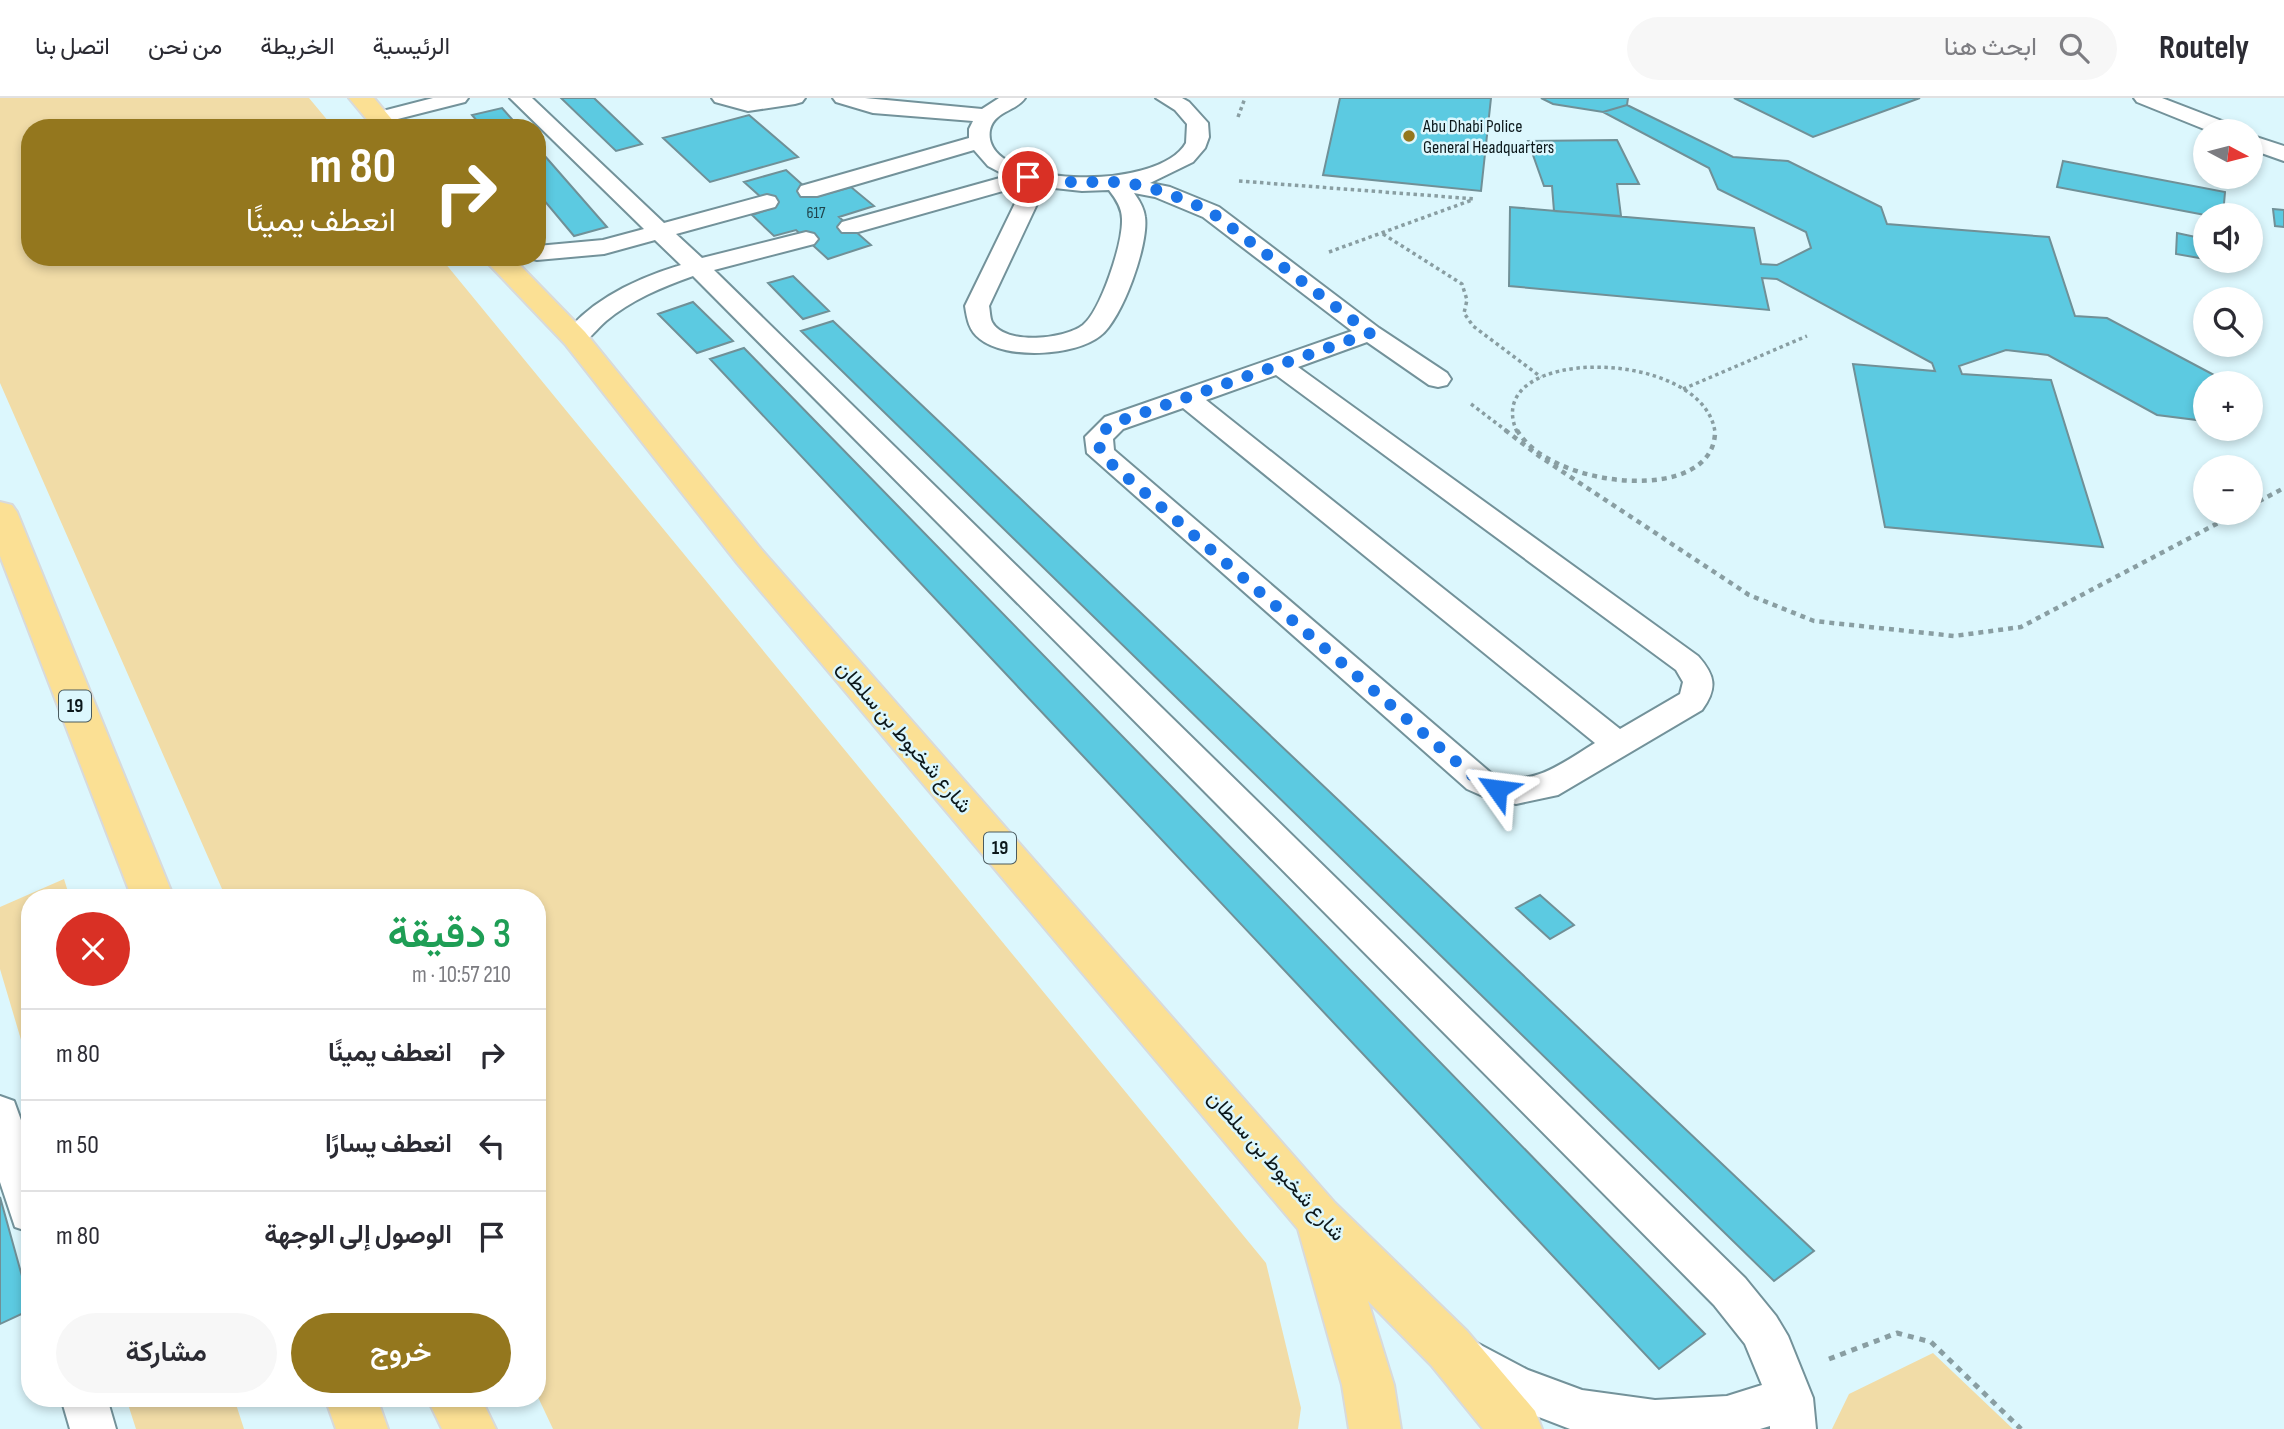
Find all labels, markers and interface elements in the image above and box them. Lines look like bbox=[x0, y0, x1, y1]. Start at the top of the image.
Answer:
search box bbox=[1627, 17, 2117, 80]
text: Routely bbox=[2159, 28, 2249, 68]
icon: search bbox=[2055, 29, 2093, 67]
text: اتصل بنا bbox=[35, 32, 110, 61]
text: من نحن bbox=[148, 32, 222, 61]
text: الخريطة bbox=[260, 32, 335, 61]
text: الرئيسية bbox=[373, 32, 450, 61]
text: ابحث هنا bbox=[1944, 32, 2037, 63]
place label: Abu Dhabi Police General Headquarters bbox=[1422, 116, 1554, 158]
north arrow bbox=[2193, 119, 2263, 189]
map controls bbox=[2193, 119, 2263, 525]
marker: Abu Dhabi Police General Headquarters bbox=[1401, 128, 1417, 144]
text: 80 m bbox=[309, 138, 396, 197]
icon: right bbox=[420, 147, 511, 238]
pin bbox=[998, 147, 1058, 207]
icon: arrive bbox=[1009, 158, 1047, 196]
text: انعطف يمينًا bbox=[246, 202, 396, 241]
button: sound bbox=[2193, 203, 2263, 273]
house number: 617 bbox=[807, 204, 826, 223]
button: search bbox=[2193, 287, 2263, 357]
button: + bbox=[2193, 371, 2263, 441]
button: − bbox=[2193, 455, 2263, 525]
street label: شارع شخبوط بن سلطان bbox=[830, 656, 977, 819]
road number: 19 bbox=[59, 691, 91, 722]
position arrow bbox=[1460, 752, 1534, 826]
road number: 19 bbox=[984, 832, 1016, 863]
text: 3 دقيقة bbox=[387, 909, 511, 960]
button: close bbox=[56, 912, 130, 986]
text: 210 m · 10:57 bbox=[412, 961, 511, 989]
icon: right bbox=[473, 1036, 511, 1074]
text: انعطف يمينًا bbox=[328, 1038, 452, 1069]
text: 80 m bbox=[56, 1039, 100, 1070]
street label: شارع شخبوط بن سلطان bbox=[1201, 1086, 1350, 1247]
icon: left bbox=[473, 1127, 511, 1165]
text: انعطف يسارًا bbox=[325, 1129, 452, 1160]
text: 50 m bbox=[56, 1130, 99, 1161]
icon: arrive bbox=[473, 1218, 511, 1256]
text: الوصول إلى الوجهة bbox=[264, 1220, 452, 1251]
text: 80 m bbox=[56, 1221, 100, 1252]
button: مشاركة bbox=[56, 1313, 277, 1393]
button: خروج bbox=[291, 1313, 511, 1393]

